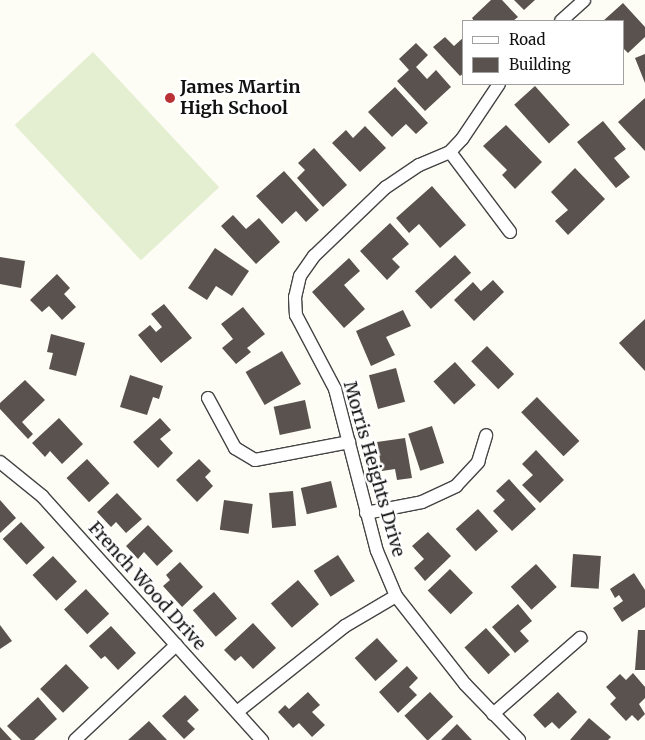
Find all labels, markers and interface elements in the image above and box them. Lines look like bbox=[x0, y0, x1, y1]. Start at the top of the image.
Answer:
legend bbox=[462, 20, 625, 85]
text: Road bbox=[509, 30, 545, 49]
text: Building bbox=[509, 55, 571, 74]
place label: James Martin High School bbox=[180, 77, 300, 120]
marker: James Martin High School bbox=[164, 92, 176, 104]
street label: Morris Heights Drive bbox=[339, 379, 409, 559]
street label: French Wood Drive bbox=[84, 517, 210, 655]

